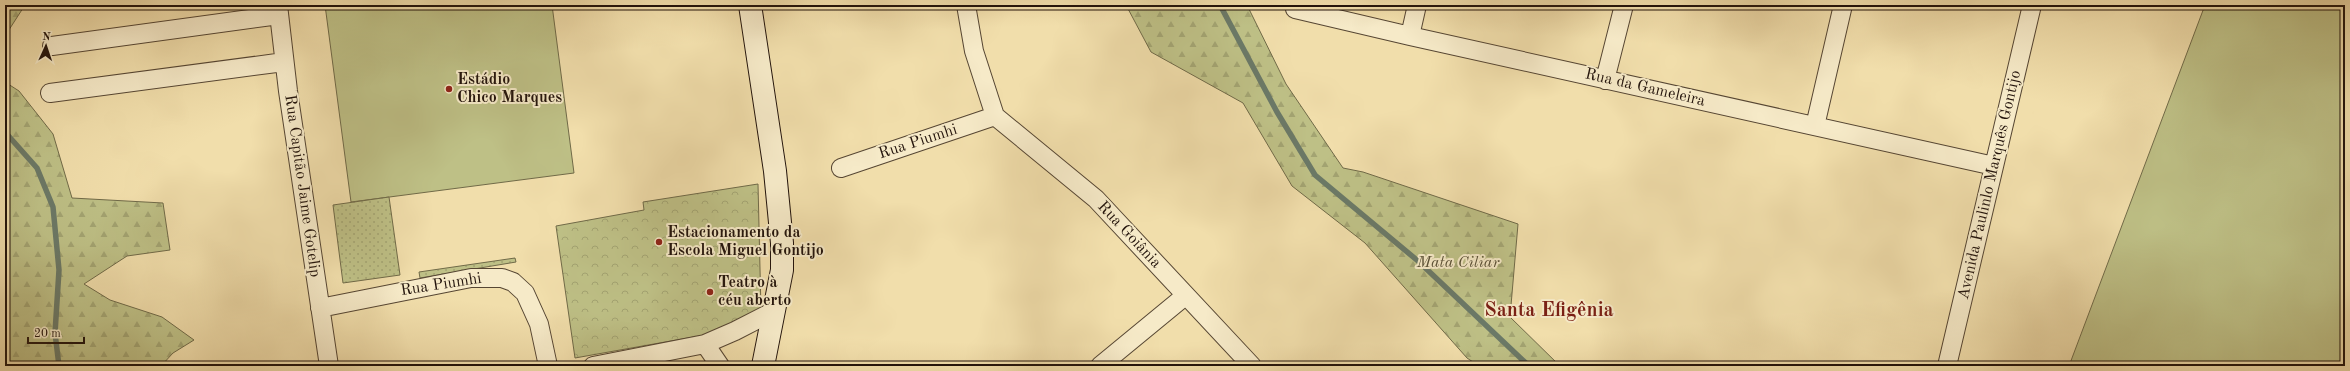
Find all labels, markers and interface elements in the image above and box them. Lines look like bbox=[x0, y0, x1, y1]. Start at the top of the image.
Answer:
north arrow bbox=[26, 26, 66, 66]
text: N bbox=[42, 32, 52, 43]
street label: Rua da Gameleira bbox=[1583, 66, 1707, 110]
street label: Avenida Paulinlo Marquês Gontijo bbox=[1956, 69, 2024, 301]
place label: Estádio Chico Marques bbox=[457, 72, 562, 106]
marker: Estádio Chico Marques bbox=[444, 84, 454, 94]
street label: Rua Capitão Jaime Gotelip bbox=[281, 94, 323, 278]
street label: Rua Piumhi bbox=[877, 122, 959, 162]
street label: Rua Goiânia bbox=[1094, 198, 1164, 272]
place label: Estacionamento da Escola Miguel Gontijo bbox=[667, 225, 824, 259]
marker: Estacionamento da Escola Miguel Gontijo bbox=[654, 237, 664, 247]
park label: Mata Ciliar bbox=[1416, 255, 1500, 271]
street label: Rua Piumhi bbox=[399, 271, 483, 299]
place label: Teatro à céu aberto bbox=[718, 275, 791, 309]
marker: Teatro à céu aberto bbox=[705, 287, 715, 297]
district label: Santa Efigênia bbox=[1484, 301, 1614, 321]
scale bar bbox=[28, 319, 84, 345]
text: 20 m bbox=[34, 328, 61, 340]

